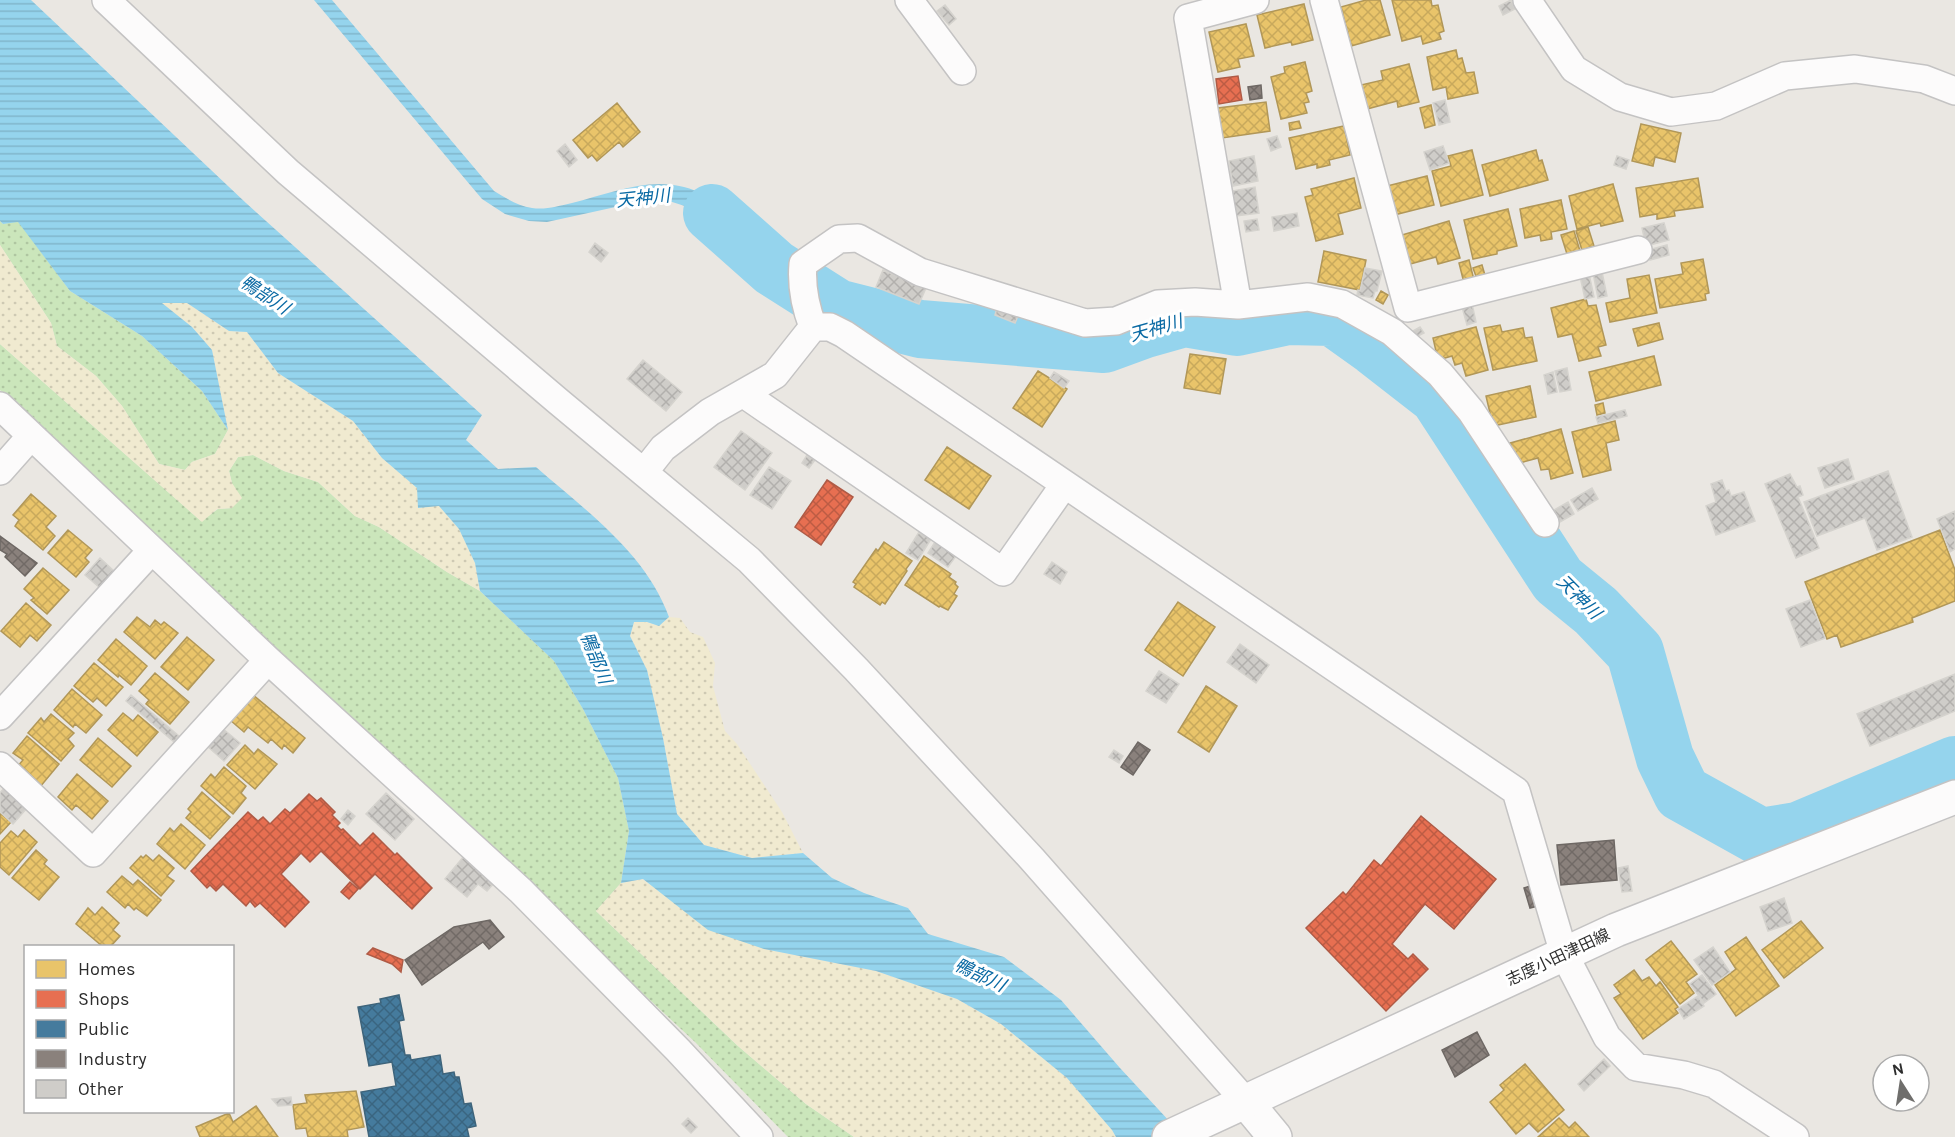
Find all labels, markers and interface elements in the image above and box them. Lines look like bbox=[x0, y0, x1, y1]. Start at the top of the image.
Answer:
water label: 天神川 bbox=[615, 184, 673, 212]
water label: 鴨部川 bbox=[236, 271, 295, 320]
water label: 天神川 bbox=[1127, 309, 1187, 346]
water label: 天神川 bbox=[1552, 570, 1607, 625]
water label: 鴨部川 bbox=[576, 629, 617, 689]
street label: 志度小田津田線 bbox=[1503, 925, 1613, 989]
legend bbox=[24, 945, 234, 1113]
water label: 鴨部川 bbox=[951, 954, 1011, 997]
text: Homes bbox=[78, 958, 135, 980]
text: Shops bbox=[78, 988, 130, 1010]
text: Public bbox=[78, 1018, 129, 1040]
text: Industry bbox=[78, 1048, 147, 1070]
north arrow bbox=[1871, 1053, 1931, 1113]
text: N bbox=[1890, 1058, 1906, 1079]
text: Other bbox=[78, 1078, 123, 1100]

